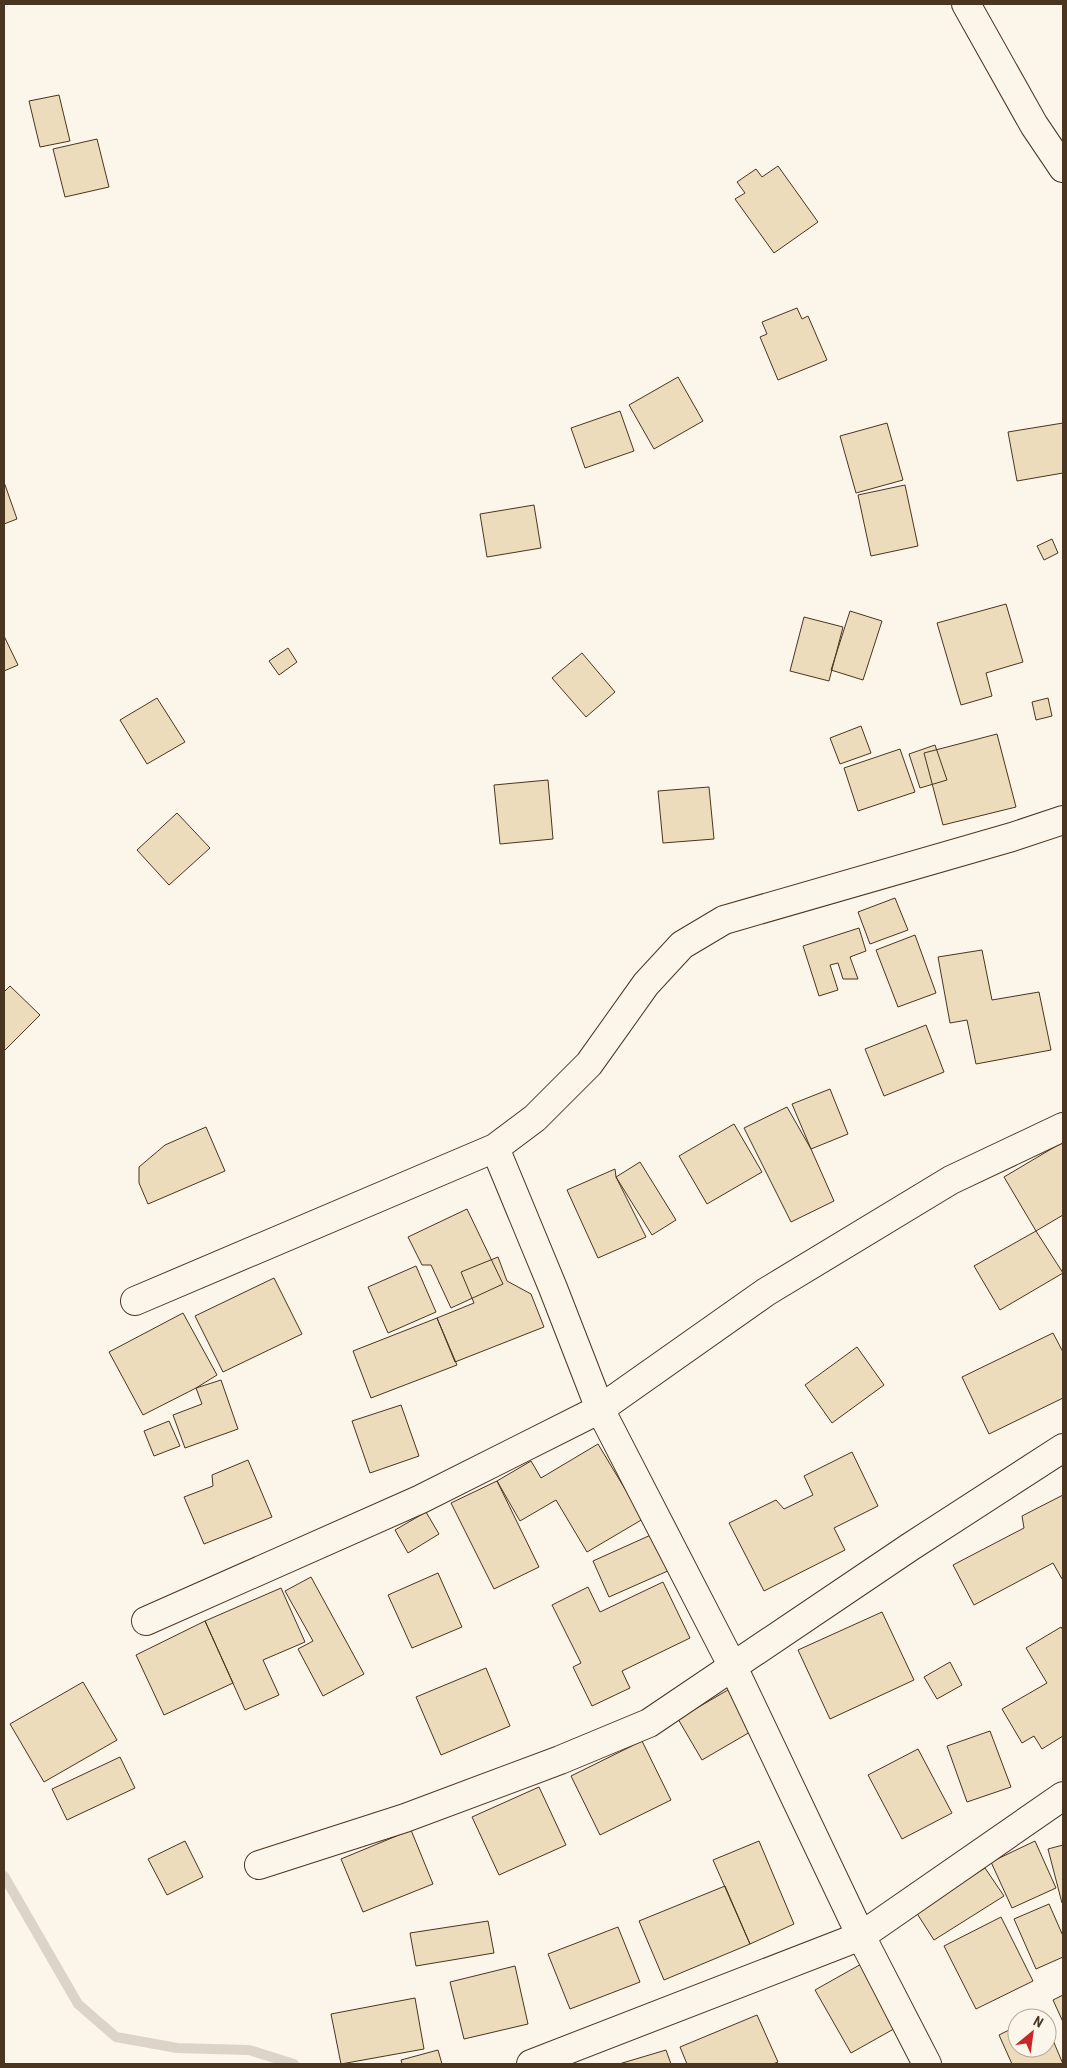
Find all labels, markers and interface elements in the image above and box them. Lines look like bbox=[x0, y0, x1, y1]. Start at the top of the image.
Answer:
north arrow bbox=[1007, 2008, 1057, 2058]
text: N bbox=[1031, 2013, 1046, 2031]

